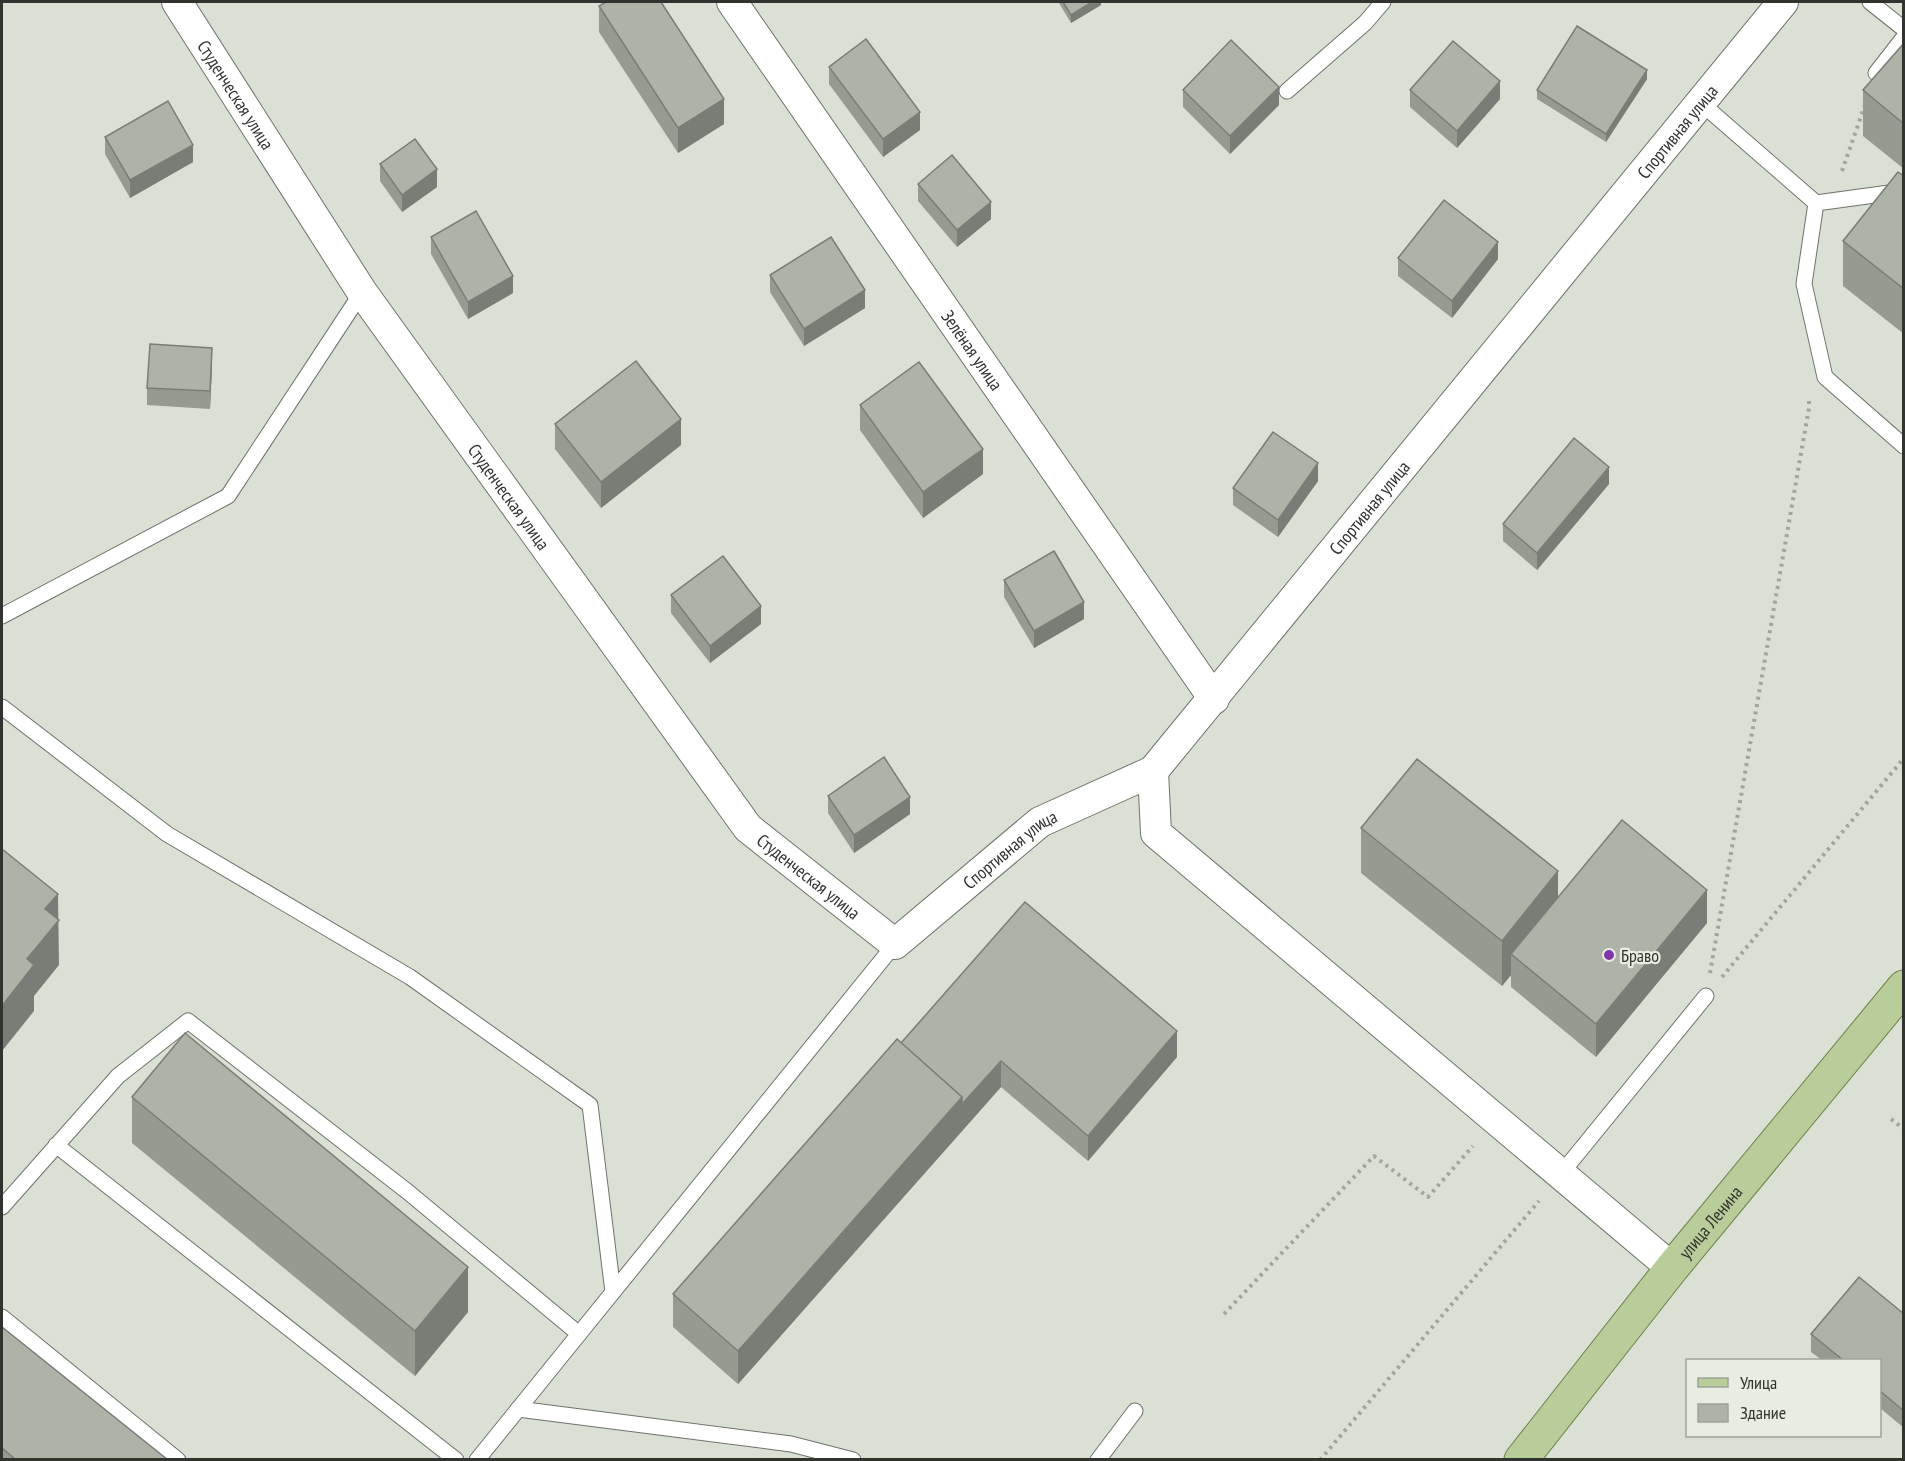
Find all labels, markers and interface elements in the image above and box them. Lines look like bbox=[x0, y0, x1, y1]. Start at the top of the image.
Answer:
street label: Студенческая улица bbox=[193, 36, 280, 154]
street label: Спортивная улица bbox=[1632, 80, 1722, 183]
street label: Зелёная улица bbox=[937, 305, 1008, 394]
street label: Студенческая улица bbox=[463, 439, 555, 554]
street label: Спортивная улица bbox=[1324, 456, 1414, 559]
street label: Спортивная улица bbox=[958, 804, 1060, 894]
street label: Студенческая улица bbox=[752, 828, 865, 924]
place label: Браво bbox=[1621, 944, 1659, 967]
marker: Браво bbox=[1602, 948, 1616, 962]
street label: улица Ленина bbox=[1673, 1181, 1747, 1263]
legend bbox=[1686, 1359, 1881, 1437]
text: Улица bbox=[1740, 1371, 1777, 1394]
text: Здание bbox=[1740, 1401, 1786, 1424]

